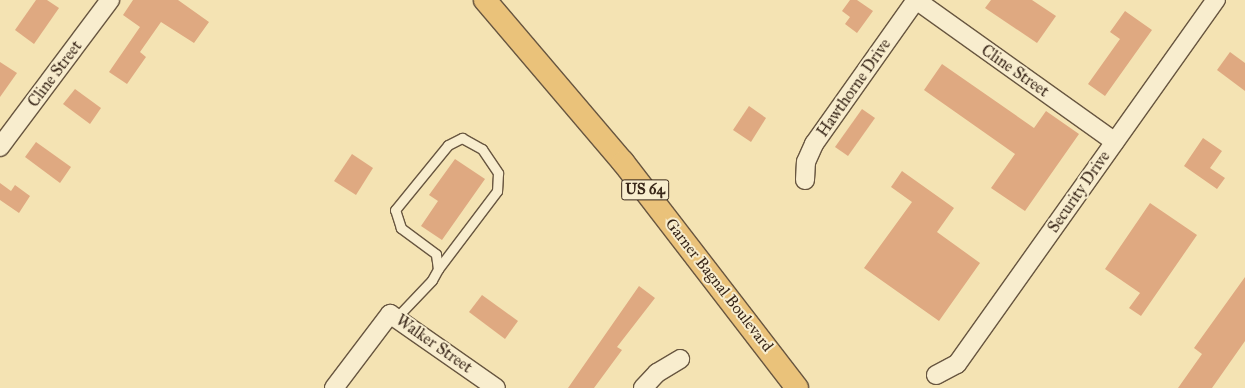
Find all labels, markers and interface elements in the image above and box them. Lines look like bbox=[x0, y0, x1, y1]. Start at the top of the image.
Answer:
street label: Hawthorne Drive bbox=[813, 35, 895, 141]
street label: Cline Street bbox=[24, 37, 86, 111]
street label: Cline Street bbox=[977, 41, 1053, 101]
street label: Security Drive bbox=[1044, 148, 1114, 236]
road number: US 64 bbox=[621, 177, 669, 203]
street label: Garner Bagnal Boulevard bbox=[661, 215, 777, 355]
street label: Walker Street bbox=[392, 311, 476, 377]

